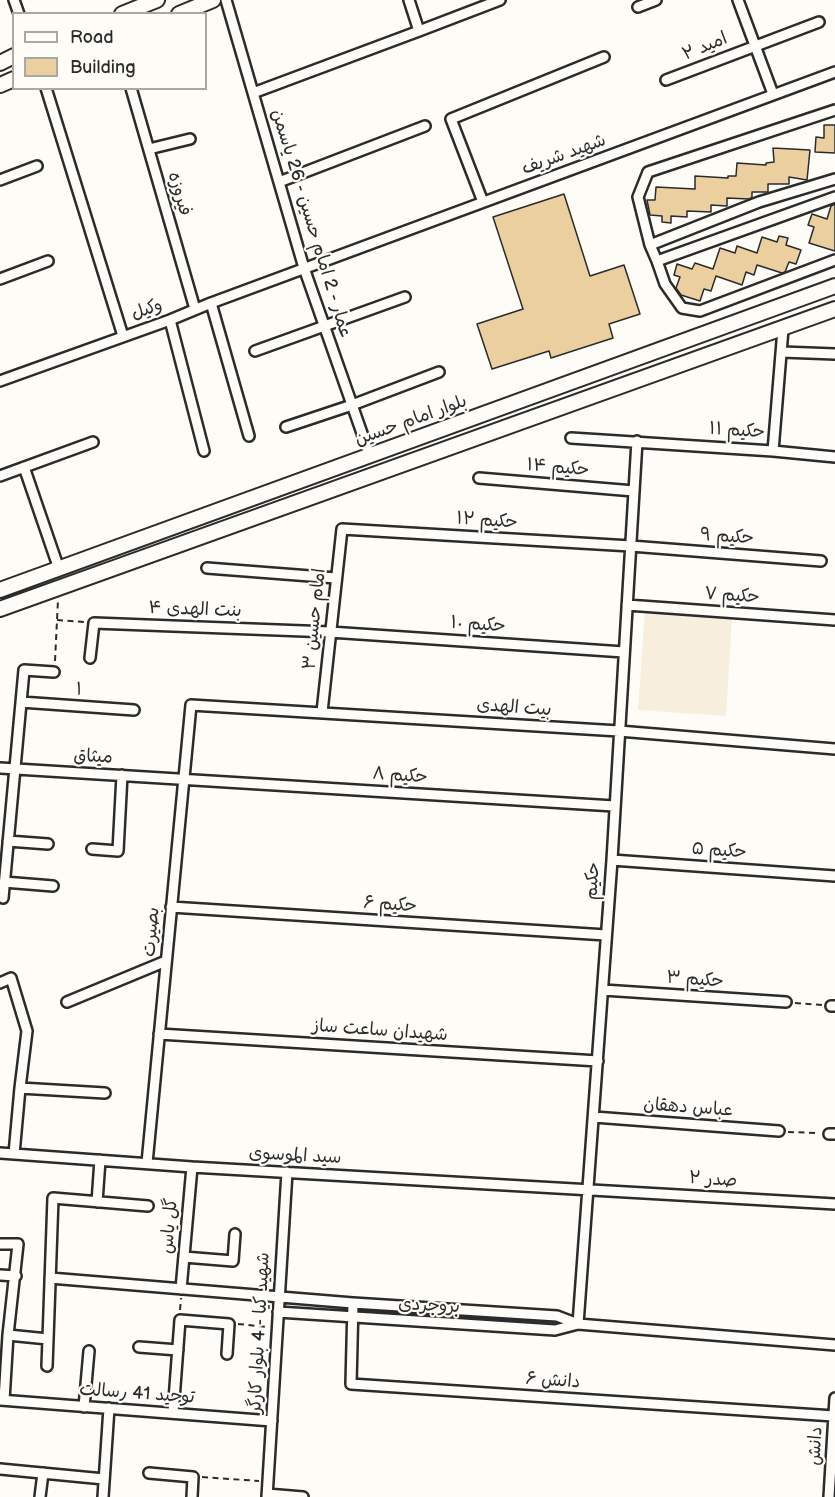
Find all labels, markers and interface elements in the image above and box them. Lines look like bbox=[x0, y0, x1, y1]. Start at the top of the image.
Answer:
legend bbox=[12, 12, 207, 90]
text: Road bbox=[70, 27, 114, 48]
street label: امید ۲ bbox=[679, 28, 731, 66]
text: Building bbox=[70, 57, 136, 78]
street label: عمار - 2 امام حسین - 26 یاسمن bbox=[266, 107, 356, 341]
street label: شهید شریف bbox=[519, 130, 609, 180]
street label: فیروزه bbox=[162, 170, 196, 218]
street label: وکیل bbox=[128, 295, 166, 325]
street label: بلوار امام حسین bbox=[352, 391, 470, 451]
street label: حکیم ۱۱ bbox=[708, 418, 766, 444]
street label: حکیم ۱۴ bbox=[526, 455, 590, 481]
street label: حکیم ۱۲ bbox=[456, 508, 518, 534]
street label: حکیم ۹ bbox=[699, 524, 755, 550]
street label: امام حسین ۳ bbox=[299, 567, 331, 671]
street label: حکیم ۷ bbox=[704, 583, 760, 609]
street label: بنت الهدی ۴ bbox=[148, 598, 242, 622]
street label: حکیم ۱۰ bbox=[450, 612, 506, 638]
street label: ۱ bbox=[75, 679, 83, 701]
street label: بیت الهدی bbox=[476, 695, 552, 721]
street label: میثاق bbox=[73, 745, 113, 769]
street label: حکیم ۸ bbox=[372, 763, 428, 789]
street label: حکیم ۵ bbox=[691, 838, 747, 864]
street label: حکیم bbox=[581, 861, 605, 901]
street label: حکیم ۶ bbox=[363, 892, 417, 918]
street label: بصیرت bbox=[139, 906, 165, 958]
street label: حکیم ۳ bbox=[666, 967, 724, 993]
street label: شهیدان ساعت ساز bbox=[312, 1015, 448, 1047]
street label: عباس دهقان bbox=[642, 1094, 734, 1122]
street label: سید الموسوی bbox=[248, 1143, 342, 1169]
street label: صدر ۲ bbox=[688, 1168, 738, 1192]
street label: گل یاس bbox=[157, 1197, 183, 1255]
street label: شهید کیا - 4 بلوار کارگر bbox=[245, 1252, 275, 1414]
street label: بروجردی bbox=[398, 1294, 460, 1318]
street label: دانش ۶ bbox=[525, 1368, 581, 1394]
street label: توحید 41 رسالت bbox=[78, 1379, 196, 1409]
street label: دانش bbox=[804, 1426, 828, 1466]

